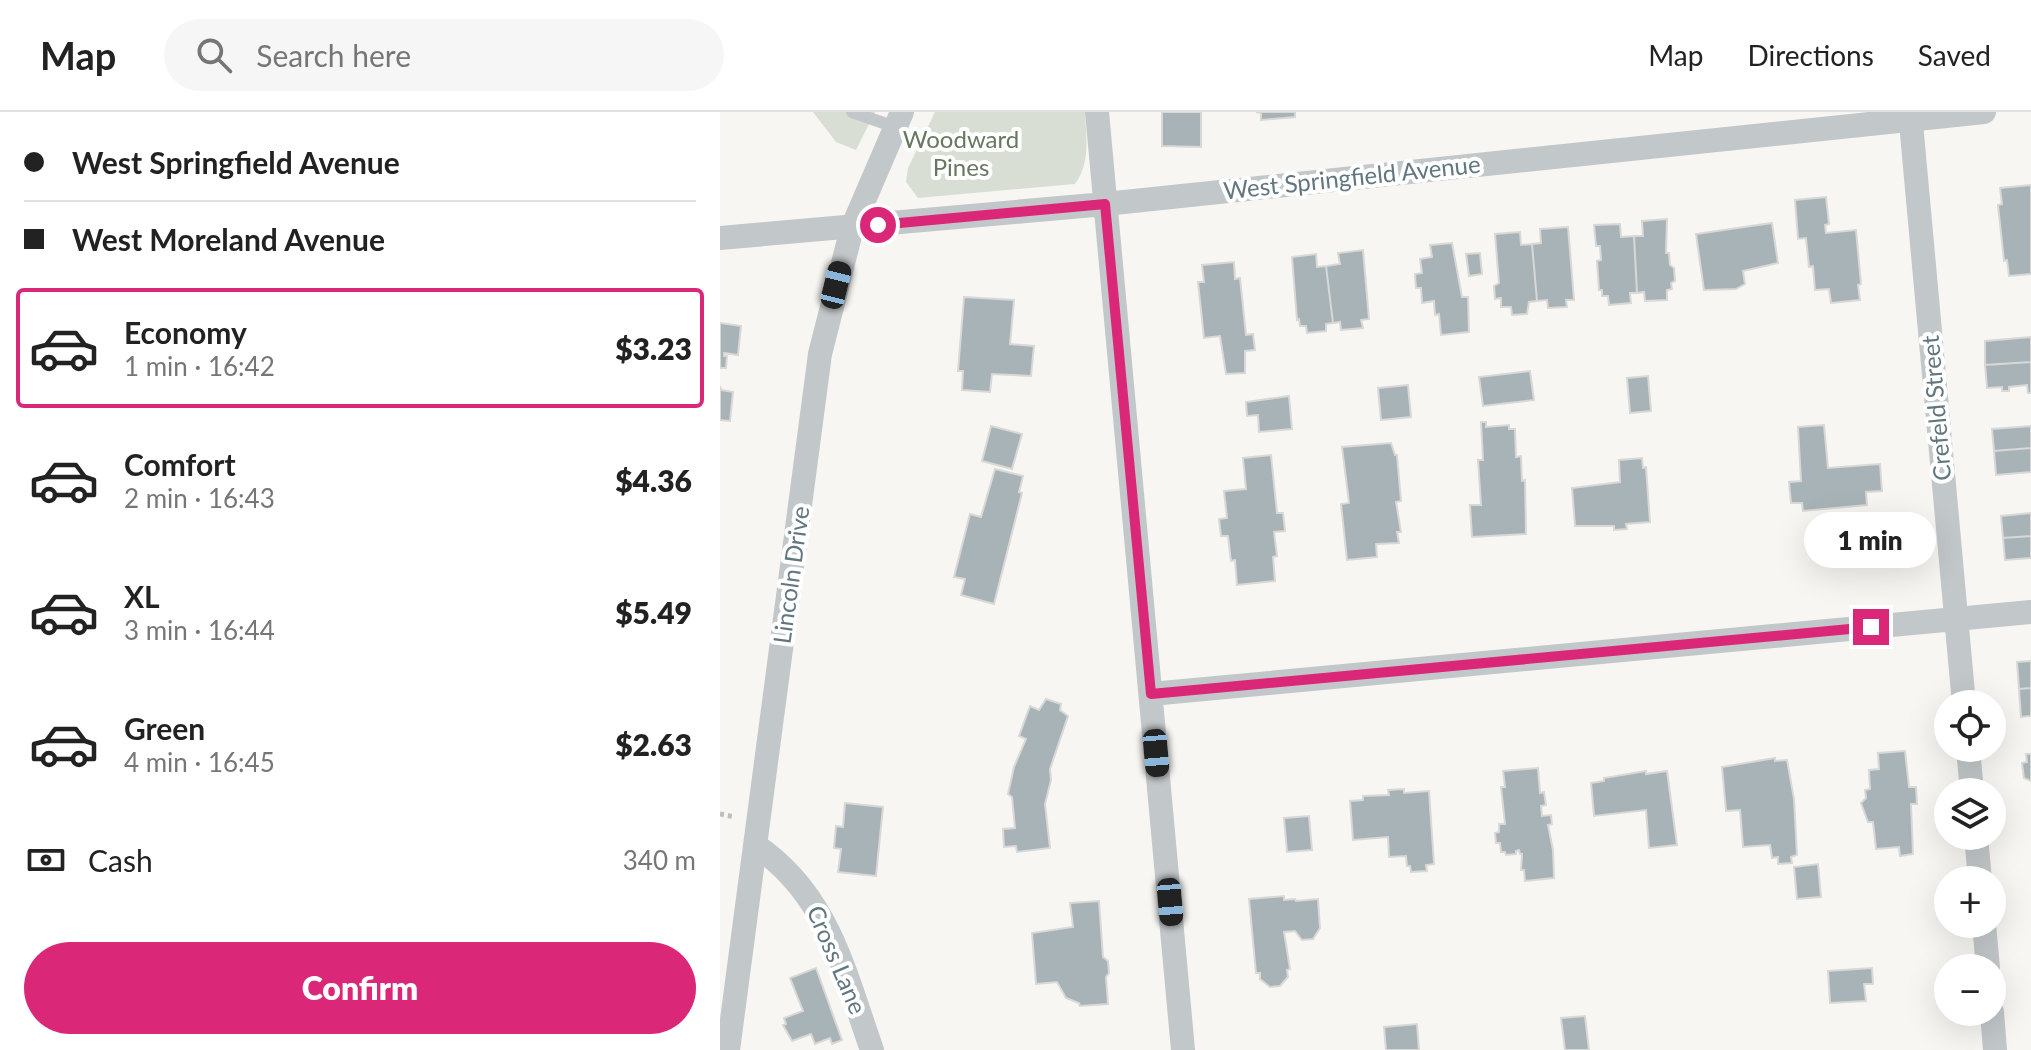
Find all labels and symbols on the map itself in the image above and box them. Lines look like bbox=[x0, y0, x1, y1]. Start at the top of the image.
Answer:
park label: Woodward Pines bbox=[903, 124, 1019, 181]
street label: West Springfield Avenue bbox=[1222, 149, 1482, 204]
route start bbox=[860, 207, 896, 243]
car bbox=[819, 259, 853, 311]
street label: Crefeld Street bbox=[1915, 334, 1956, 482]
street label: Lincoln Drive bbox=[767, 504, 815, 646]
callout: 1 min bbox=[1805, 511, 1937, 567]
route end bbox=[1853, 609, 1889, 645]
car bbox=[1142, 728, 1170, 778]
car bbox=[1156, 877, 1184, 927]
street label: Cross Lane bbox=[802, 901, 873, 1018]

